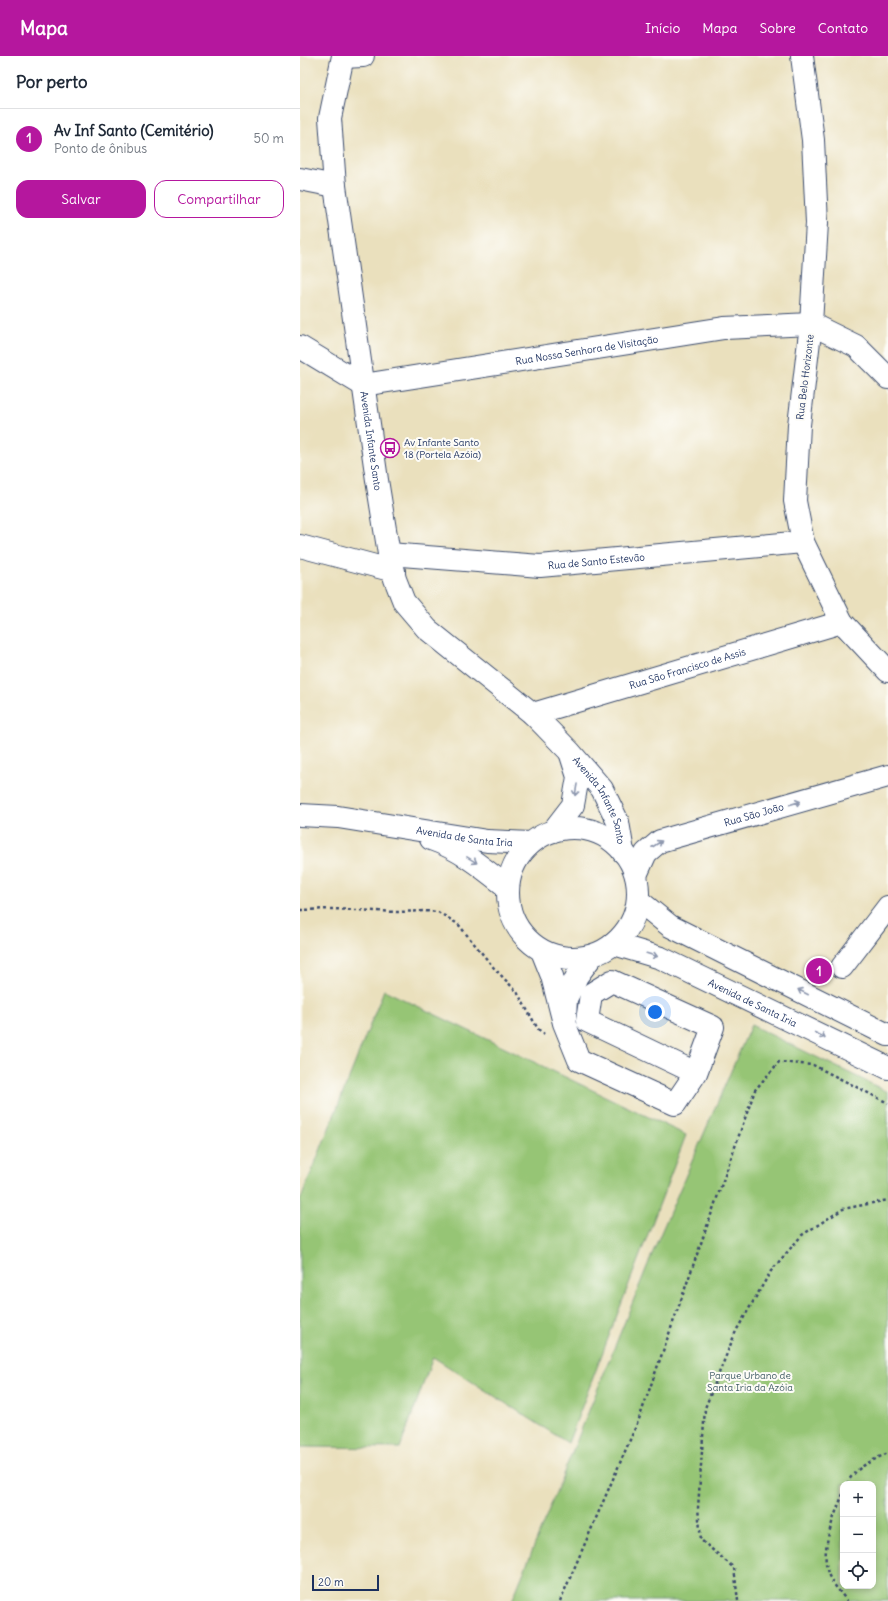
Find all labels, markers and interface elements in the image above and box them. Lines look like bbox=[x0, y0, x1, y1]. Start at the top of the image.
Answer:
text: Mapa bbox=[20, 16, 68, 40]
text: Início bbox=[645, 19, 680, 37]
text: Mapa bbox=[702, 19, 738, 37]
text: Sobre bbox=[760, 19, 796, 37]
text: Contato bbox=[818, 19, 868, 37]
text: Por perto bbox=[16, 71, 87, 93]
text: Av Inf Santo (Cemitério) bbox=[54, 121, 214, 140]
text: 1 bbox=[26, 130, 32, 147]
text: 50 m bbox=[253, 130, 284, 147]
text: Ponto de ônibus bbox=[54, 140, 147, 157]
button: Salvar bbox=[16, 180, 146, 218]
button: Compartilhar bbox=[154, 180, 284, 218]
street label: Rua Nossa Senhora de Visitação bbox=[514, 332, 659, 367]
street label: Rua Belo Horizonte bbox=[793, 333, 817, 421]
street label: Avenida Infante Santo bbox=[358, 390, 385, 492]
place label: Av Infante Santo 18 (Portela Azóia) bbox=[404, 436, 481, 461]
bus stop icon: Av Infante Santo 18 (Portela Azóia) bbox=[379, 437, 401, 459]
street label: Rua de Santo Estevão bbox=[547, 550, 646, 572]
street label: Rua São Francisco de Assis bbox=[627, 644, 748, 692]
street label: Avenida Infante Santo bbox=[570, 753, 628, 845]
one-way arrow bbox=[571, 783, 579, 796]
one-way arrow bbox=[788, 799, 801, 806]
street label: Rua São João bbox=[722, 800, 785, 829]
street label: Avenida de Santa Iria bbox=[415, 823, 513, 849]
one-way arrow bbox=[652, 840, 663, 848]
one-way arrow bbox=[466, 856, 478, 864]
one-way arrow bbox=[645, 952, 658, 959]
pin: 1 bbox=[806, 956, 832, 986]
street label: Avenida de Santa Iria bbox=[706, 975, 800, 1030]
one-way arrow bbox=[797, 988, 809, 996]
your location bbox=[645, 1002, 665, 1022]
one-way arrow bbox=[813, 1032, 825, 1039]
park label: Parque Urbano de Santa Iria da Azóia bbox=[707, 1369, 793, 1394]
map controls bbox=[840, 1481, 876, 1589]
button: + bbox=[840, 1481, 876, 1517]
button: − bbox=[840, 1517, 876, 1553]
button: locate bbox=[840, 1553, 876, 1589]
scale bar bbox=[312, 1573, 379, 1592]
text: 20 m bbox=[318, 1575, 344, 1589]

